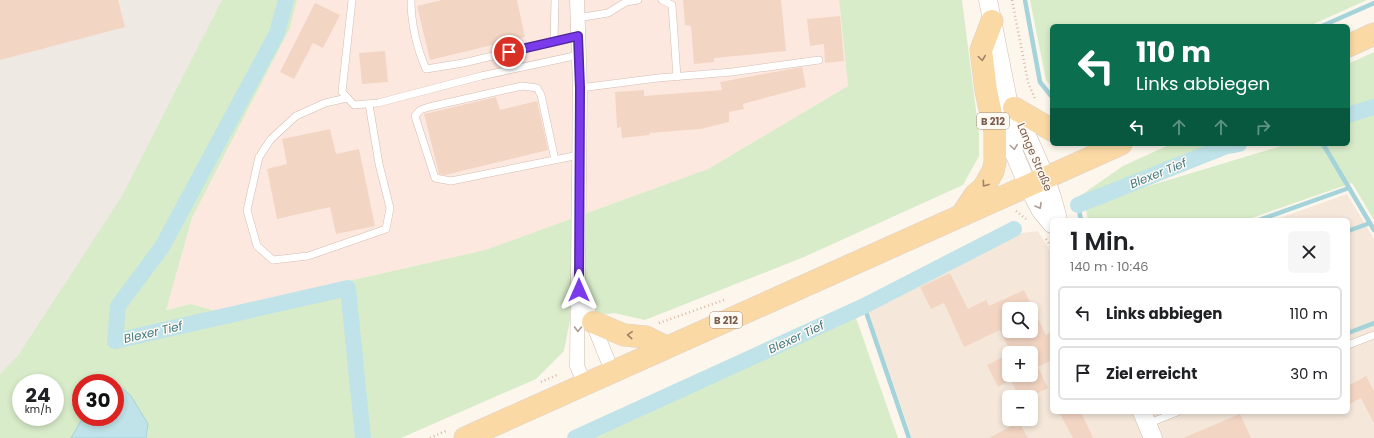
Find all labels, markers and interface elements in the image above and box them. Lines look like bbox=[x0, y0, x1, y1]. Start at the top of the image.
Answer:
text: 110 m bbox=[1136, 33, 1211, 72]
pin bbox=[492, 35, 526, 69]
icon: left bbox=[1070, 40, 1122, 92]
icon: arrive bbox=[498, 41, 520, 63]
one-way arrow bbox=[977, 55, 986, 61]
text: Links abbiegen bbox=[1136, 71, 1270, 96]
road number: B 212 bbox=[977, 113, 1009, 129]
icon: left bbox=[1126, 116, 1148, 138]
icon: ahead bbox=[1168, 116, 1190, 138]
icon: ahead bbox=[1210, 116, 1232, 138]
icon: right bbox=[1252, 116, 1274, 138]
street label: Lange Straße bbox=[1013, 120, 1057, 194]
one-way arrow bbox=[1009, 144, 1018, 150]
water label: Blexer Tief bbox=[1127, 154, 1190, 192]
one-way arrow bbox=[983, 179, 990, 186]
one-way arrow bbox=[1034, 202, 1041, 209]
text: 1 Min. bbox=[1070, 225, 1135, 258]
button: close bbox=[1288, 231, 1330, 273]
text: 140 m · 10:46 bbox=[1070, 257, 1149, 276]
position arrow bbox=[558, 269, 600, 311]
map controls bbox=[1002, 302, 1038, 426]
button: search bbox=[1002, 302, 1038, 338]
icon: left bbox=[1072, 302, 1094, 324]
text: Links abbiegen bbox=[1106, 303, 1222, 324]
text: 110 m bbox=[1290, 303, 1328, 324]
road number: B 212 bbox=[710, 312, 742, 328]
water label: Blexer Tief bbox=[765, 316, 828, 357]
water label: Blexer Tief bbox=[122, 317, 185, 347]
one-way arrow bbox=[574, 326, 582, 332]
one-way arrow bbox=[627, 331, 633, 340]
button: + bbox=[1002, 346, 1038, 382]
icon: arrive bbox=[1072, 362, 1094, 384]
text: Ziel erreicht bbox=[1106, 363, 1197, 384]
text: 30 m bbox=[1290, 363, 1328, 384]
speed limit sign: 30 bbox=[72, 374, 124, 426]
text: 24 bbox=[26, 381, 50, 409]
button: − bbox=[1002, 390, 1038, 426]
text: km/h bbox=[25, 402, 51, 417]

